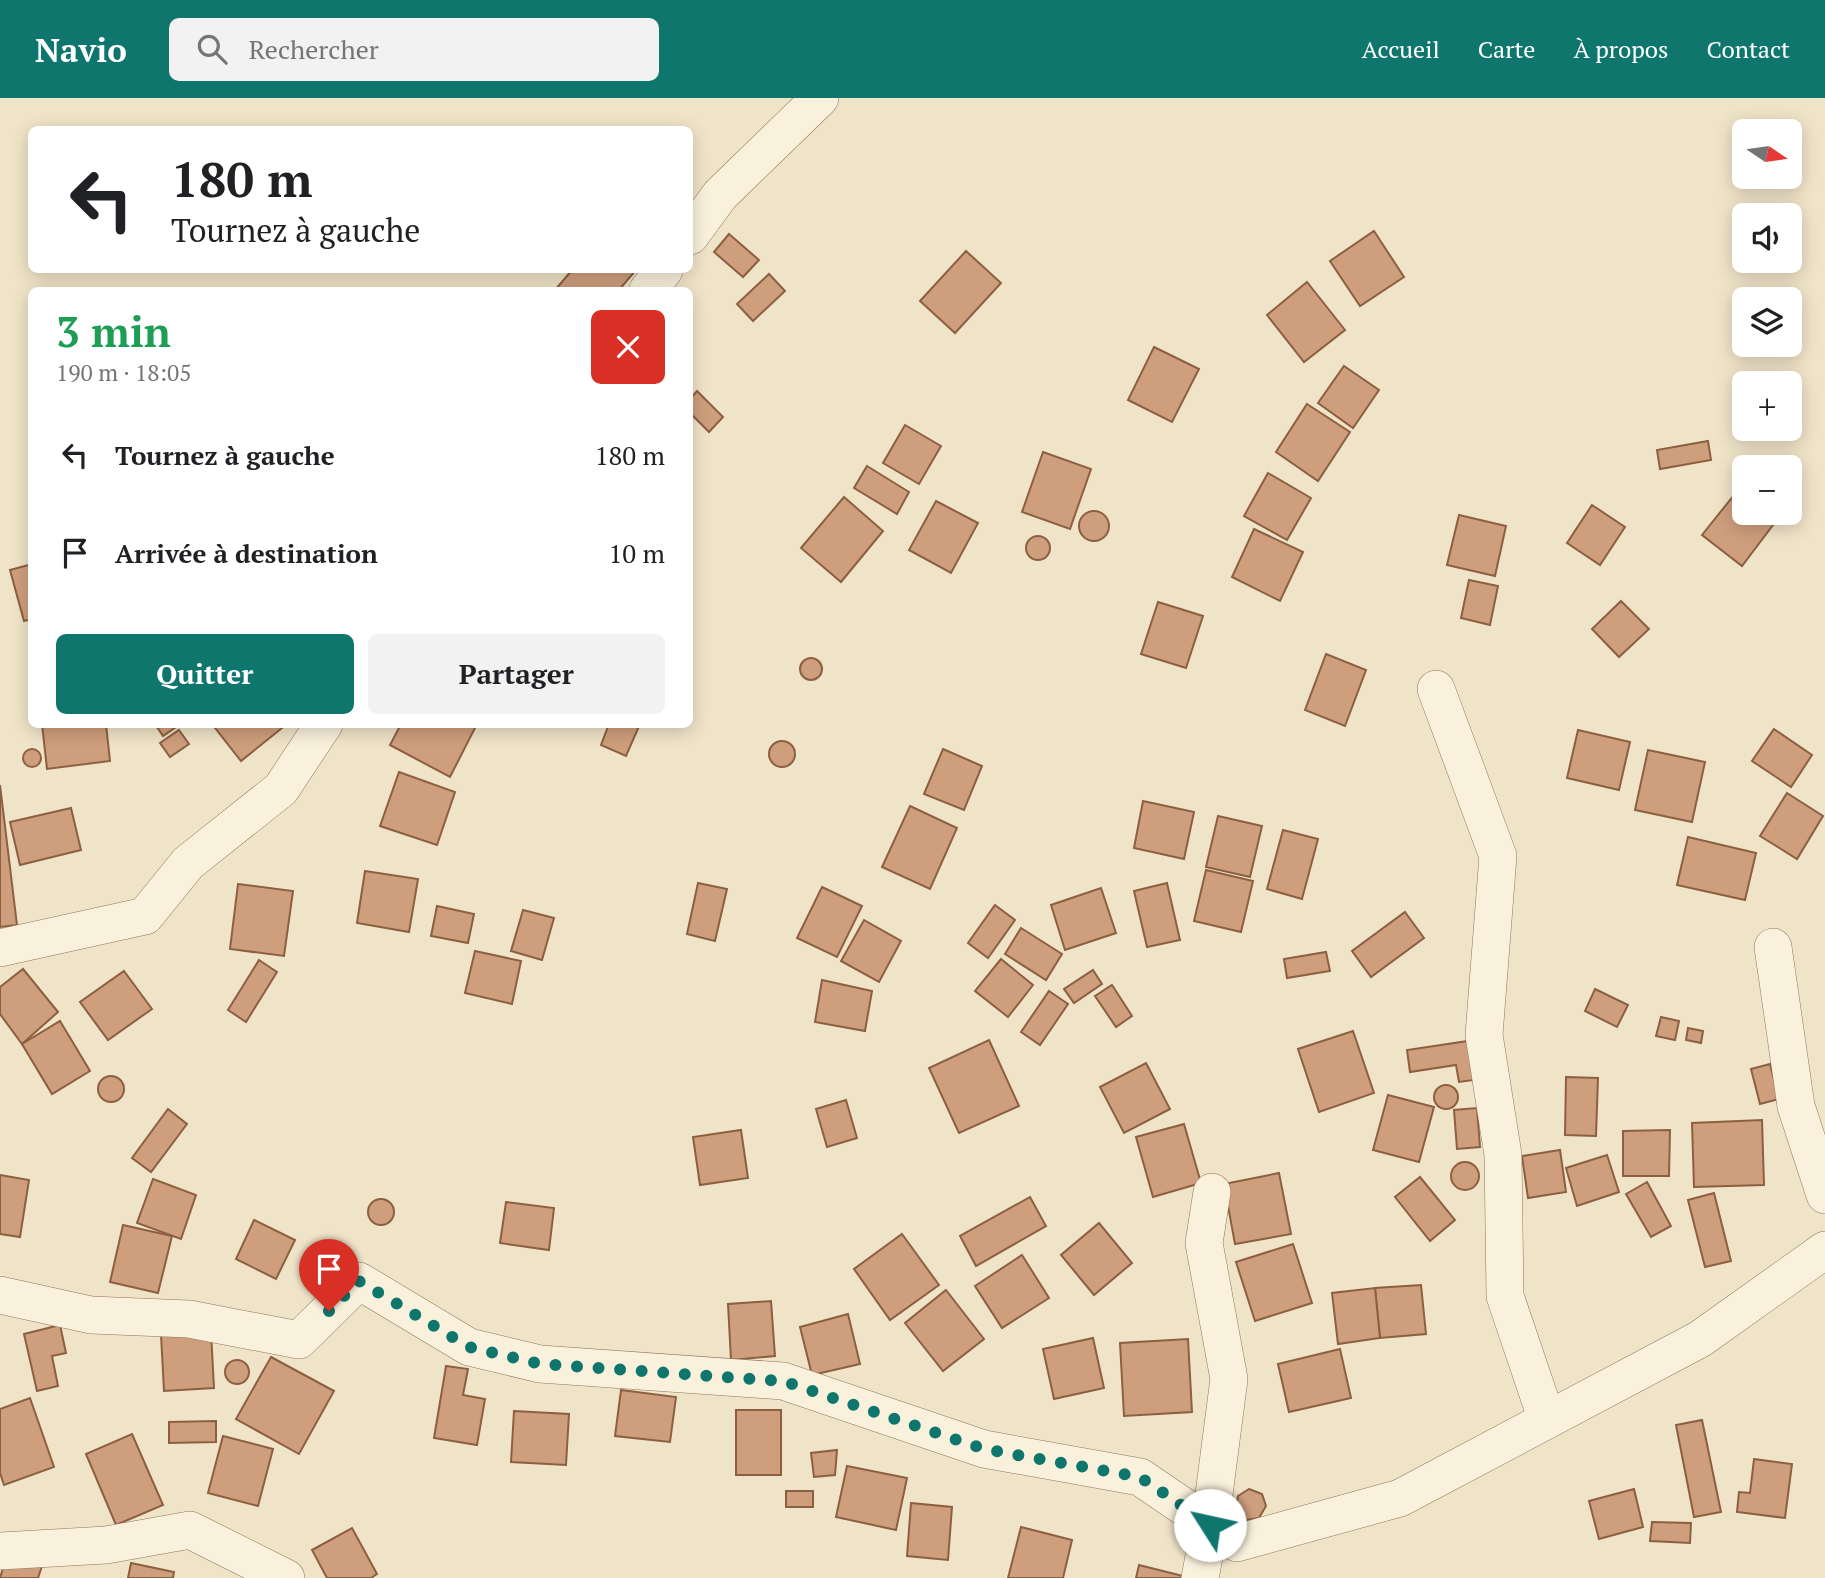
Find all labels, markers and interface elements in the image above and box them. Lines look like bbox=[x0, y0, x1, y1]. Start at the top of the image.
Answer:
search box bbox=[169, 18, 659, 81]
text: Navio bbox=[35, 28, 127, 71]
icon: search bbox=[193, 30, 231, 68]
text: Rechercher bbox=[249, 32, 379, 66]
text: Accueil bbox=[1362, 33, 1440, 65]
text: Carte bbox=[1478, 33, 1535, 65]
text: À propos bbox=[1573, 33, 1669, 65]
text: Contact bbox=[1707, 33, 1790, 65]
north arrow bbox=[1732, 119, 1802, 189]
map controls bbox=[1732, 119, 1802, 525]
text: 180 m bbox=[171, 146, 313, 211]
icon: left bbox=[56, 154, 147, 245]
button: sound bbox=[1732, 203, 1802, 273]
text: Tournez à gauche bbox=[171, 209, 420, 251]
button: layers bbox=[1732, 287, 1802, 357]
text: 3 min bbox=[56, 303, 171, 359]
button: close bbox=[591, 310, 665, 384]
text: 190 m · 18:05 bbox=[56, 357, 191, 388]
button: + bbox=[1732, 371, 1802, 441]
icon: left bbox=[56, 436, 94, 474]
text: Tournez à gauche bbox=[115, 438, 335, 472]
text: 180 m bbox=[595, 438, 665, 472]
button: − bbox=[1732, 455, 1802, 525]
icon: arrive bbox=[56, 534, 94, 572]
text: Arrivée à destination bbox=[115, 536, 378, 570]
text: 10 m bbox=[609, 536, 665, 570]
button: Quitter bbox=[56, 634, 354, 714]
button: Partager bbox=[368, 634, 665, 714]
pin bbox=[299, 1239, 359, 1311]
icon: arrive bbox=[310, 1250, 348, 1288]
position arrow bbox=[1173, 1488, 1247, 1562]

